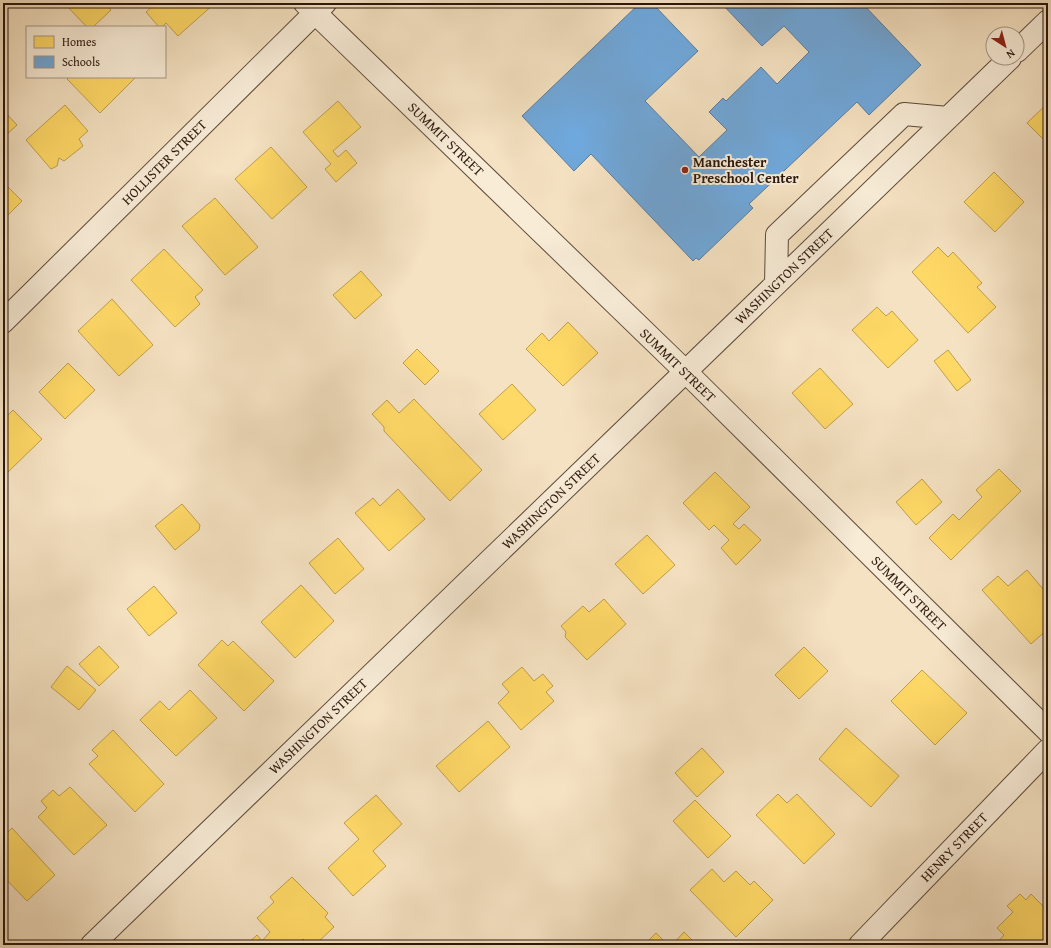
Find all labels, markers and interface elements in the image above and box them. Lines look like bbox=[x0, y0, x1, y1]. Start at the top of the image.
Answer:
legend bbox=[26, 26, 166, 78]
north arrow bbox=[985, 26, 1025, 66]
text: Homes bbox=[62, 33, 97, 50]
text: N bbox=[1003, 45, 1019, 63]
text: Schools bbox=[62, 53, 100, 70]
street label: SUMMIT STREET bbox=[403, 97, 489, 181]
street label: HOLLISTER STREET bbox=[117, 115, 211, 209]
place label: Manchester Preschool Center bbox=[693, 152, 799, 188]
marker: Manchester Preschool Center bbox=[680, 165, 690, 175]
street label: WASHINGTON STREET bbox=[730, 223, 838, 329]
street label: SUMMIT STREET bbox=[635, 323, 721, 407]
street label: WASHINGTON STREET bbox=[497, 448, 605, 554]
street label: SUMMIT STREET bbox=[867, 551, 951, 635]
street label: WASHINGTON STREET bbox=[264, 673, 372, 779]
street label: HENRY STREET bbox=[916, 808, 992, 886]

